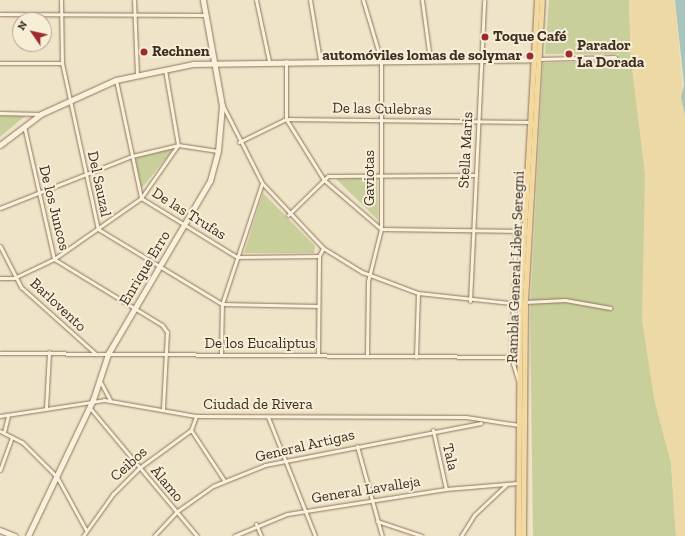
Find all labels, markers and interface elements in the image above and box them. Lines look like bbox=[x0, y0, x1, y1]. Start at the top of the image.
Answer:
north arrow bbox=[12, 12, 52, 52]
text: N bbox=[15, 18, 30, 33]
place label: Toque Café bbox=[493, 28, 567, 46]
marker: Toque Café bbox=[480, 32, 490, 42]
place label: Parador La Dorada bbox=[577, 36, 644, 71]
place label: Rechnen bbox=[152, 43, 210, 61]
marker: Rechnen bbox=[139, 47, 149, 57]
place label: automóviles lomas de solymar bbox=[322, 47, 522, 65]
marker: Parador La Dorada bbox=[564, 49, 574, 59]
marker: automóviles lomas de solymar bbox=[525, 51, 535, 61]
street label: De las Culebras bbox=[332, 99, 432, 119]
street label: Stella Maris bbox=[455, 111, 477, 189]
street label: Del Sauzal bbox=[83, 149, 115, 219]
street label: Gaviotas bbox=[361, 150, 379, 206]
street label: De los Juncos bbox=[35, 163, 73, 253]
street label: Rambla General Liber Seregni bbox=[504, 170, 528, 364]
street label: De las Trufas bbox=[148, 184, 230, 244]
street label: Enrique Erro bbox=[116, 227, 174, 309]
street label: Barlovento bbox=[26, 274, 90, 336]
street label: De los Eucaliptus bbox=[204, 335, 316, 353]
street label: Ciudad de Rivera bbox=[203, 396, 313, 414]
street label: General Artigas bbox=[253, 426, 357, 466]
street label: Tala bbox=[438, 442, 462, 472]
street label: Ceibos bbox=[107, 443, 151, 485]
street label: Álamo bbox=[147, 462, 187, 506]
street label: General Lavalleja bbox=[310, 473, 422, 507]

